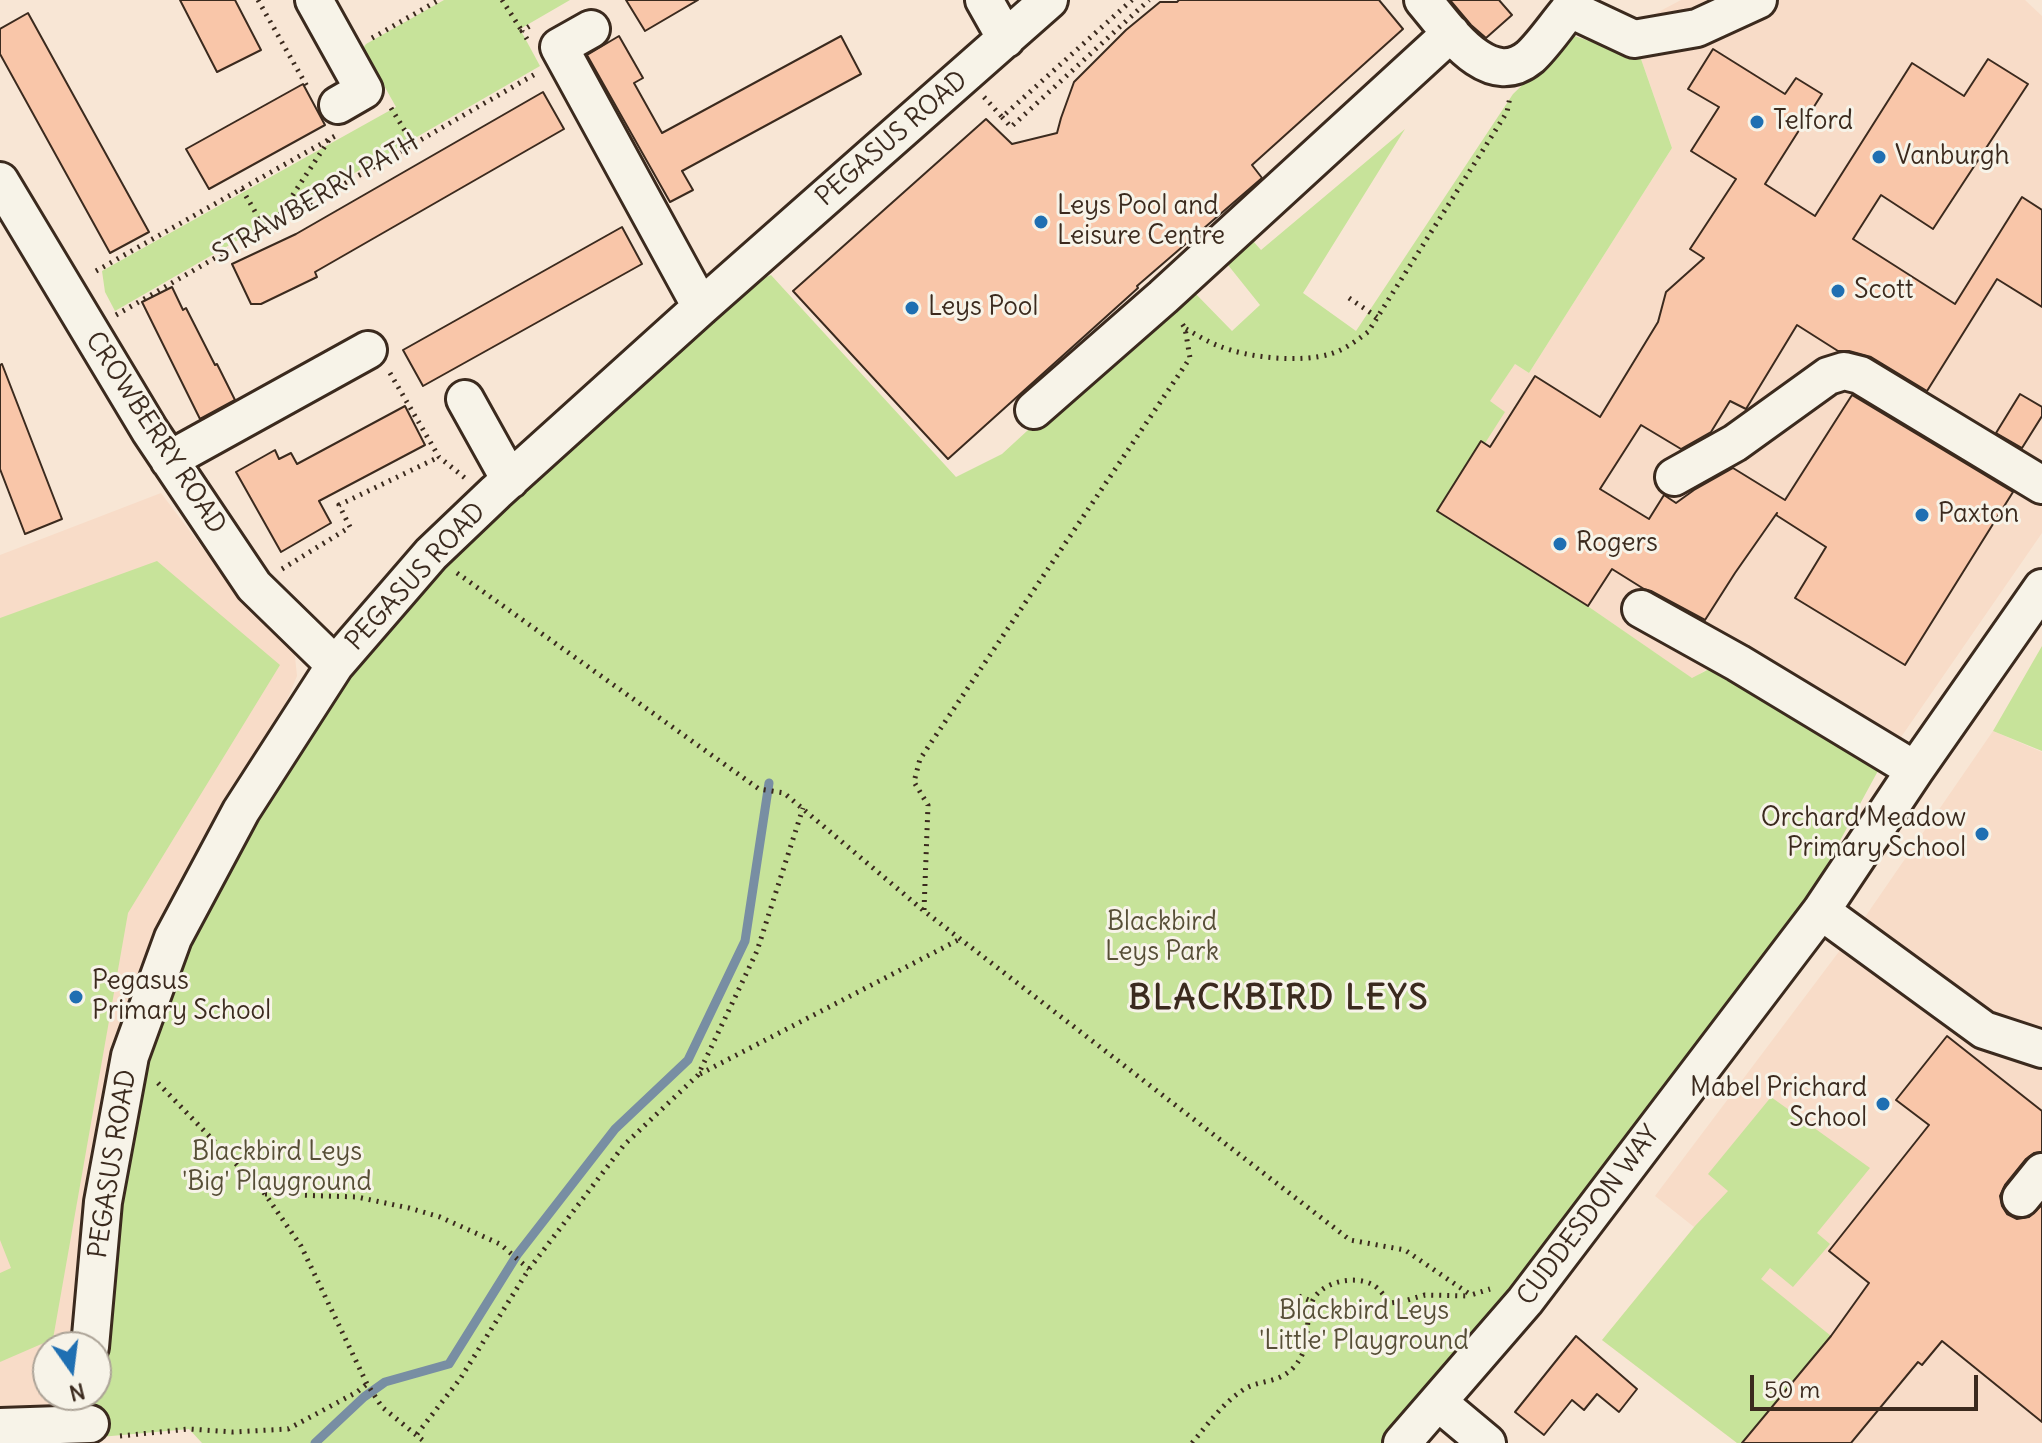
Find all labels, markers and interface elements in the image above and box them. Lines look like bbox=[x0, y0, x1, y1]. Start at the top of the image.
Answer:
street label: PEGASUS ROAD bbox=[810, 65, 974, 213]
place label: Telford bbox=[1773, 106, 1853, 138]
marker: Telford bbox=[1748, 113, 1766, 131]
street label: STRAWBERRY PATH bbox=[207, 127, 425, 271]
place label: Vanburgh bbox=[1895, 141, 2009, 173]
marker: Vanburgh bbox=[1870, 148, 1888, 166]
place label: Leys Pool and Leisure Centre bbox=[1057, 191, 1225, 252]
marker: Leys Pool and Leisure Centre bbox=[1032, 213, 1050, 231]
place label: Scott bbox=[1854, 275, 1913, 307]
marker: Scott bbox=[1829, 282, 1847, 300]
place label: Leys Pool bbox=[928, 292, 1038, 324]
marker: Leys Pool bbox=[903, 299, 921, 317]
street label: CROWBERRY ROAD bbox=[78, 326, 232, 540]
street label: PEGASUS ROAD bbox=[340, 497, 492, 657]
place label: Paxton bbox=[1938, 499, 2019, 531]
marker: Paxton bbox=[1913, 506, 1931, 524]
place label: Rogers bbox=[1576, 528, 1658, 560]
marker: Rogers bbox=[1551, 535, 1569, 553]
place label: Orchard Meadow Primary School bbox=[1761, 803, 1966, 864]
marker: Orchard Meadow Primary School bbox=[1973, 825, 1991, 843]
park label: Blackbird Leys Park bbox=[1105, 907, 1219, 968]
place label: Pegasus Primary School bbox=[92, 966, 271, 1028]
district label: BLACKBIRD LEYS bbox=[1129, 979, 1429, 1019]
marker: Pegasus Primary School bbox=[67, 988, 85, 1006]
street label: PEGASUS ROAD bbox=[83, 1067, 143, 1261]
place label: Mabel Prichard School bbox=[1690, 1073, 1867, 1134]
marker: Mabel Prichard School bbox=[1874, 1095, 1892, 1113]
street label: CUDDESDON WAY bbox=[1511, 1120, 1667, 1312]
park label: Blackbird Leys 'Big' Playground bbox=[182, 1137, 372, 1198]
park label: Blackbird Leys 'Little' Playground bbox=[1259, 1296, 1469, 1358]
north arrow bbox=[32, 1331, 112, 1411]
scale bar bbox=[1754, 1359, 1982, 1409]
text: 50 m bbox=[1764, 1374, 1820, 1404]
text: N bbox=[67, 1377, 88, 1408]

